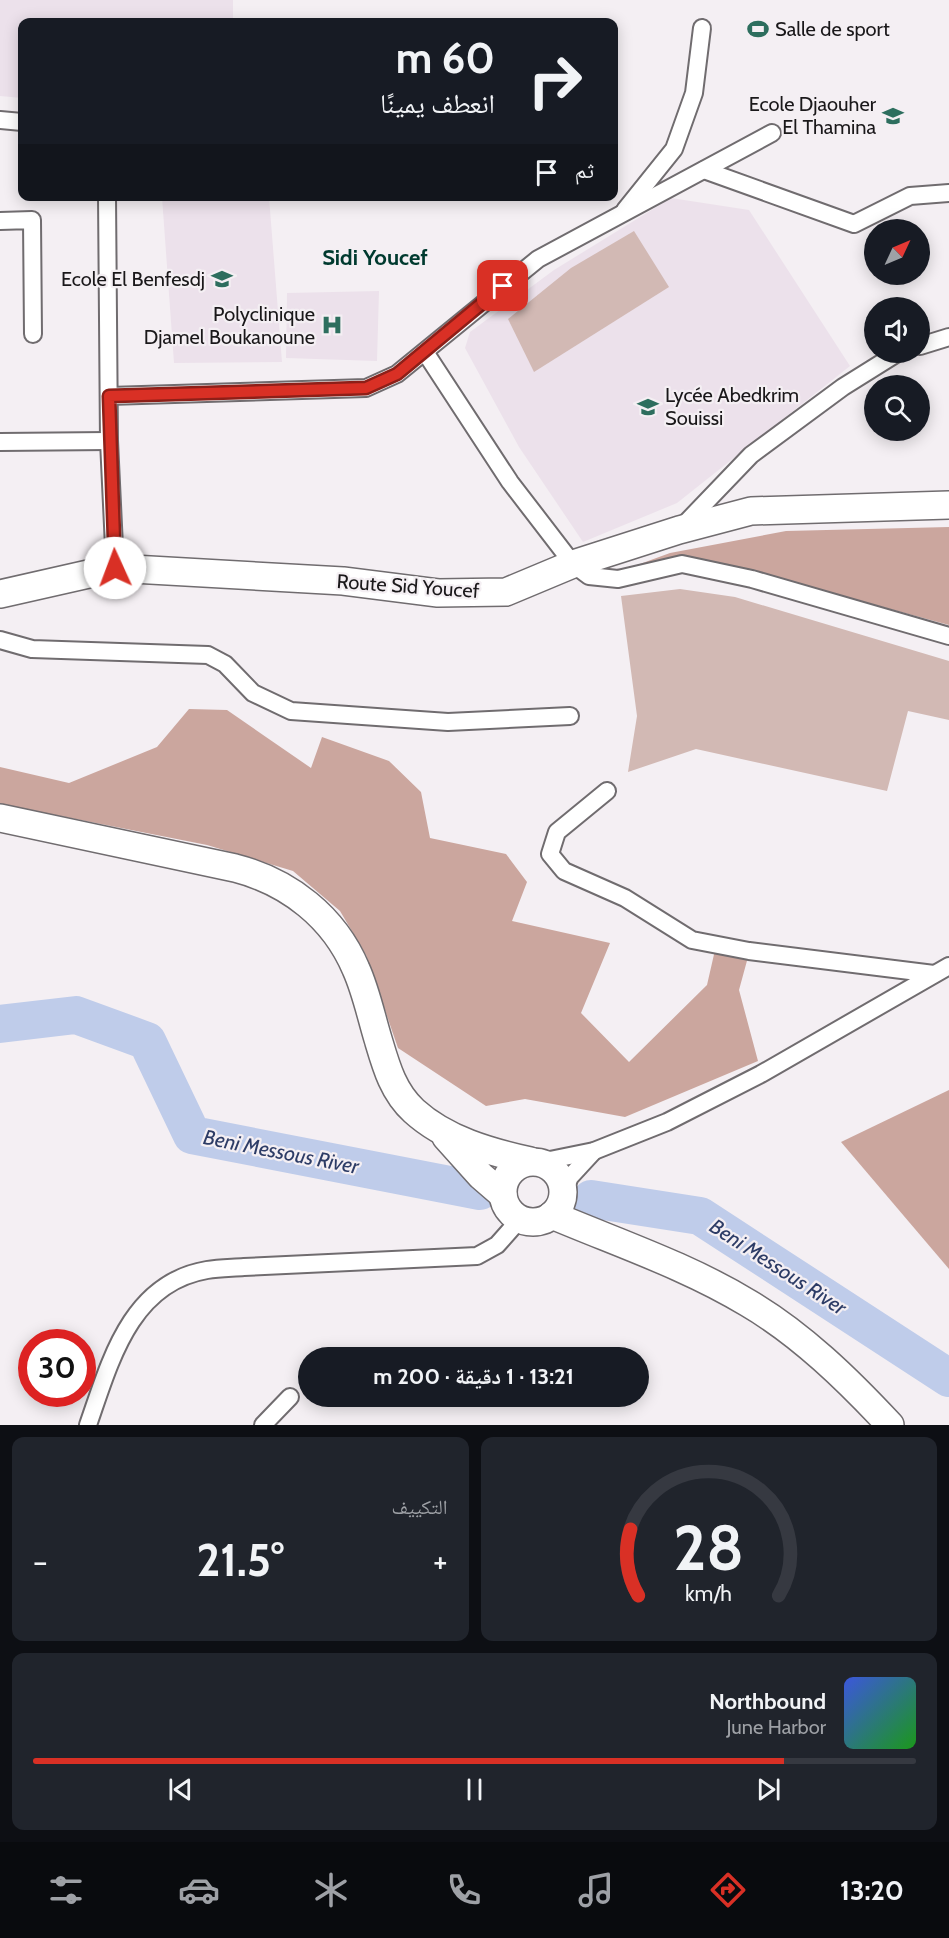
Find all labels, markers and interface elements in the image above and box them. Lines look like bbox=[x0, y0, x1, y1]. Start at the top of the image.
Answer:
sports icon: Salle de sport bbox=[746, 17, 770, 41]
place label: Salle de sport bbox=[775, 17, 890, 41]
text: 60 m bbox=[396, 32, 495, 84]
icon: right bbox=[516, 42, 594, 120]
text: انعطف يمينًا bbox=[380, 87, 495, 120]
place label: Ecole Djaouher El Thamina bbox=[749, 92, 877, 139]
school or university icon: Ecole Djaouher El Thamina bbox=[881, 104, 905, 128]
icon: arrive bbox=[530, 156, 563, 189]
text: ثم bbox=[575, 157, 594, 184]
north arrow bbox=[864, 219, 930, 285]
map controls bbox=[864, 219, 930, 441]
district label: Sidi Youcef bbox=[322, 244, 428, 271]
pin bbox=[477, 260, 528, 311]
place label: Ecole El Benfesdj bbox=[61, 267, 205, 291]
school or university icon: Ecole El Benfesdj bbox=[210, 267, 234, 291]
icon: arrive bbox=[486, 269, 519, 302]
button: sound bbox=[864, 297, 930, 363]
place label: Polyclinique Djamel Boukanoune bbox=[144, 302, 315, 349]
hospital icon: Polyclinique Djamel Boukanoune bbox=[320, 313, 344, 337]
button: search bbox=[864, 375, 930, 441]
place label: Lycée Abedkrim Souissi bbox=[665, 383, 799, 430]
school or university icon: Lycée Abedkrim Souissi bbox=[636, 395, 660, 419]
position arrow bbox=[83, 536, 147, 600]
street label: Route Sid Youcef bbox=[336, 569, 480, 603]
water label: Beni Messous River bbox=[201, 1124, 362, 1179]
water label: Beni Messous River bbox=[705, 1213, 852, 1321]
speed limit sign: 30 bbox=[18, 1329, 96, 1407]
text: 13:21 · 1 دقيقة · 200 m bbox=[373, 1363, 574, 1390]
text: التكييف bbox=[391, 1495, 448, 1519]
text: 28 bbox=[673, 1510, 744, 1586]
text: 21.5° bbox=[196, 1533, 284, 1587]
text: − bbox=[33, 1541, 48, 1581]
text: + bbox=[433, 1541, 447, 1581]
text: km/h bbox=[685, 1580, 732, 1606]
text: Northbound bbox=[709, 1688, 826, 1715]
text: June Harbor bbox=[726, 1715, 826, 1739]
icon: previous bbox=[164, 1773, 197, 1806]
icon: pause bbox=[458, 1773, 491, 1806]
icon: next bbox=[752, 1773, 785, 1806]
icon: filters bbox=[45, 1869, 87, 1911]
icon: car bbox=[178, 1869, 220, 1911]
icon: climate bbox=[310, 1869, 352, 1911]
icon: phone bbox=[443, 1869, 485, 1911]
icon: music bbox=[575, 1869, 617, 1911]
icon: directions bbox=[707, 1869, 749, 1911]
text: 13:20 bbox=[840, 1874, 904, 1907]

